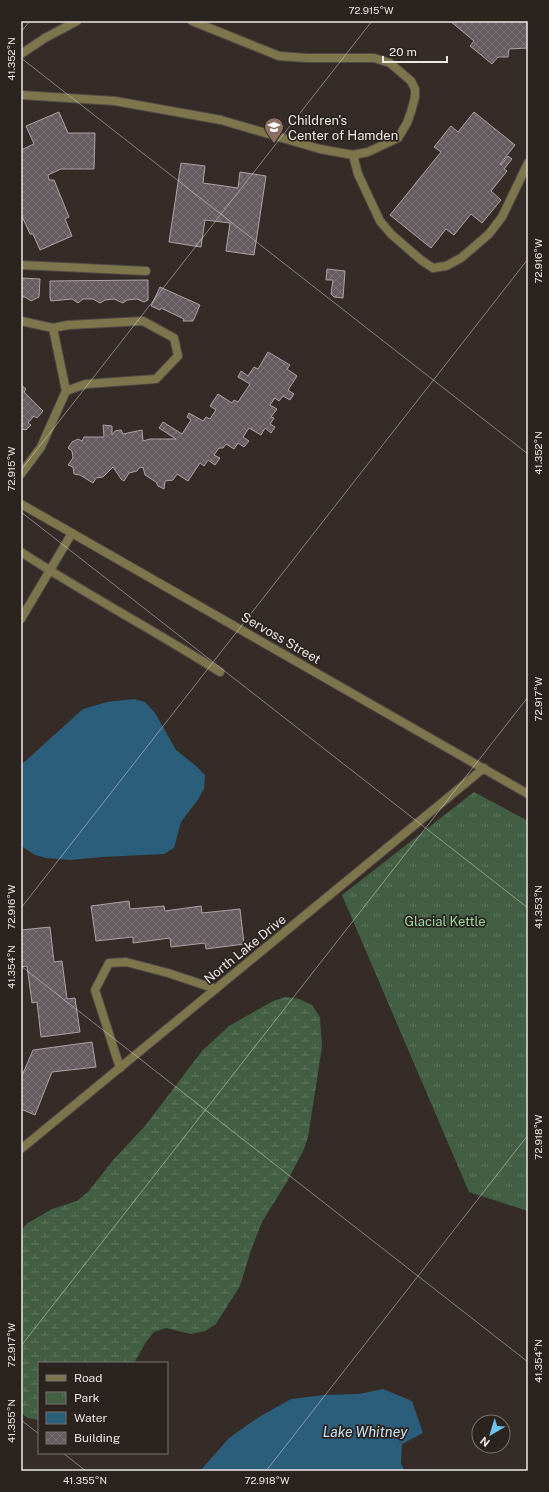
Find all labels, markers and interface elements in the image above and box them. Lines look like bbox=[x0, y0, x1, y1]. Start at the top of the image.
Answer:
text: 72.915°W bbox=[348, 4, 394, 16]
text: 41.352°N bbox=[5, 37, 17, 81]
scale bar bbox=[383, 38, 447, 64]
text: 20 m bbox=[389, 45, 417, 59]
place label: Children's Center of Hamden bbox=[288, 113, 398, 143]
school or university icon: Children's Center of Hamden bbox=[263, 116, 285, 144]
text: 72.916°W bbox=[532, 238, 544, 284]
text: 41.352°N bbox=[532, 431, 544, 475]
text: 72.915°W bbox=[5, 446, 17, 492]
street label: Servoss Street bbox=[239, 609, 323, 667]
text: 72.917°W bbox=[532, 676, 544, 721]
text: 72.916°W bbox=[5, 884, 17, 930]
text: 41.353°N bbox=[532, 885, 544, 929]
street label: North Lake Drive bbox=[201, 911, 289, 987]
park label: Glacial Kettle bbox=[404, 914, 486, 929]
text: 41.354°N bbox=[5, 945, 17, 989]
text: 72.918°W bbox=[532, 1114, 544, 1160]
text: 72.917°W bbox=[5, 1322, 17, 1367]
text: 41.354°N bbox=[532, 1339, 544, 1383]
legend bbox=[38, 1362, 168, 1454]
text: Road bbox=[74, 1371, 102, 1385]
text: Park bbox=[74, 1391, 100, 1405]
text: 41.355°N bbox=[5, 1399, 17, 1443]
text: Water bbox=[74, 1411, 108, 1425]
north arrow bbox=[471, 1414, 511, 1454]
water label: Lake Whitney bbox=[323, 1424, 408, 1440]
text: Building bbox=[74, 1431, 120, 1445]
text: N bbox=[478, 1435, 492, 1449]
text: 41.355°N bbox=[63, 1474, 107, 1486]
text: 72.918°W bbox=[244, 1474, 290, 1486]

